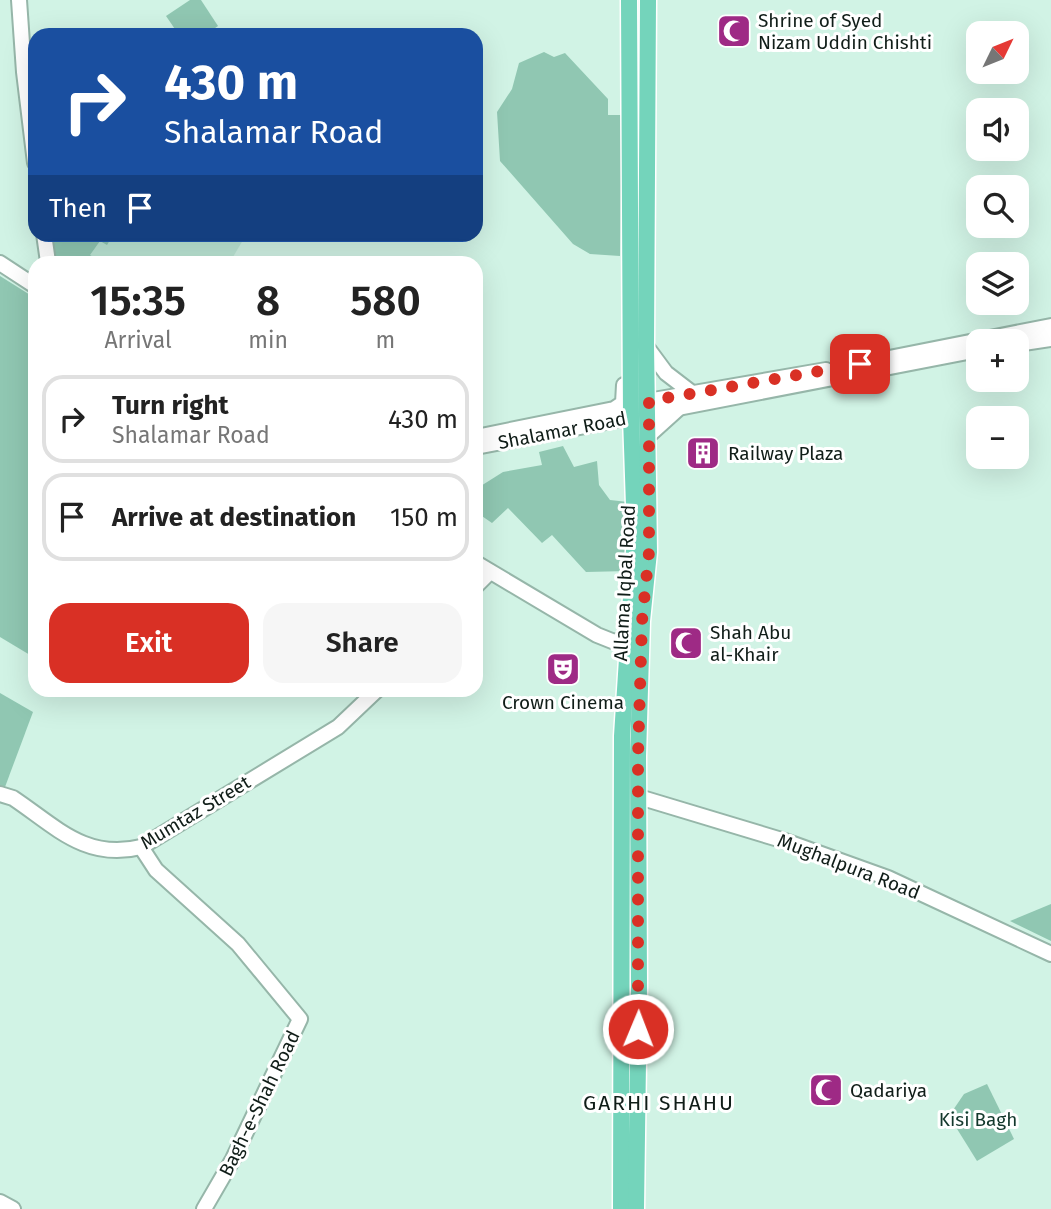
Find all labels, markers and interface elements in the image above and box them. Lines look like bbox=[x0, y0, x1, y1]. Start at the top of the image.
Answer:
place label: Shrine of Syed Nizam Uddin Chishti bbox=[758, 9, 932, 54]
mosque icon: Shrine of Syed Nizam Uddin Chishti bbox=[715, 12, 753, 50]
north arrow bbox=[966, 21, 1029, 84]
map controls bbox=[966, 21, 1029, 469]
text: 430 m bbox=[164, 53, 298, 112]
icon: right bbox=[49, 56, 140, 147]
button: sound bbox=[966, 98, 1029, 161]
text: Shalamar Road bbox=[164, 113, 383, 151]
button: search bbox=[966, 175, 1029, 238]
icon: arrive bbox=[121, 189, 159, 227]
text: Then bbox=[49, 193, 107, 224]
button: layers bbox=[966, 252, 1029, 315]
text: 15:35 bbox=[90, 276, 186, 326]
text: 8 bbox=[256, 276, 280, 326]
text: 580 bbox=[350, 276, 421, 326]
text: Arrival bbox=[104, 326, 172, 354]
text: min bbox=[248, 326, 288, 354]
text: m bbox=[376, 326, 395, 354]
button: + bbox=[966, 329, 1029, 392]
pin bbox=[830, 334, 890, 394]
icon: arrive bbox=[841, 345, 879, 383]
text: Turn right bbox=[112, 390, 229, 421]
icon: right bbox=[53, 400, 91, 438]
text: 430 m bbox=[388, 404, 458, 435]
button: − bbox=[966, 406, 1029, 469]
street label: Shalamar Road bbox=[496, 407, 628, 454]
text: Shalamar Road bbox=[112, 421, 270, 449]
building icon: Railway Plaza bbox=[684, 434, 722, 472]
place label: Railway Plaza bbox=[728, 442, 843, 465]
icon: arrive bbox=[53, 498, 91, 536]
text: Arrive at destination bbox=[112, 502, 356, 533]
text: 150 m bbox=[390, 502, 458, 533]
street label: Allama Iqbal Road bbox=[609, 504, 640, 662]
button: Exit bbox=[49, 603, 249, 683]
button: Share bbox=[263, 603, 462, 683]
place label: Shah Abu al-Khair bbox=[710, 621, 791, 666]
mosque icon: Shah Abu al-Khair bbox=[667, 624, 705, 662]
theatre icon: Crown Cinema bbox=[544, 650, 582, 688]
place label: Crown Cinema bbox=[502, 691, 624, 714]
street label: Mumtaz Street bbox=[136, 771, 254, 854]
street label: Mughalpura Road bbox=[774, 829, 923, 904]
position arrow bbox=[601, 992, 675, 1066]
street label: Bagh-e-Shah Road bbox=[214, 1027, 305, 1180]
mosque icon: Qadariya bbox=[807, 1071, 845, 1109]
place label: Qadariya bbox=[850, 1079, 927, 1102]
district label: GARHI SHAHU bbox=[583, 1090, 735, 1116]
park label: Kisi Bagh bbox=[939, 1108, 1017, 1131]

